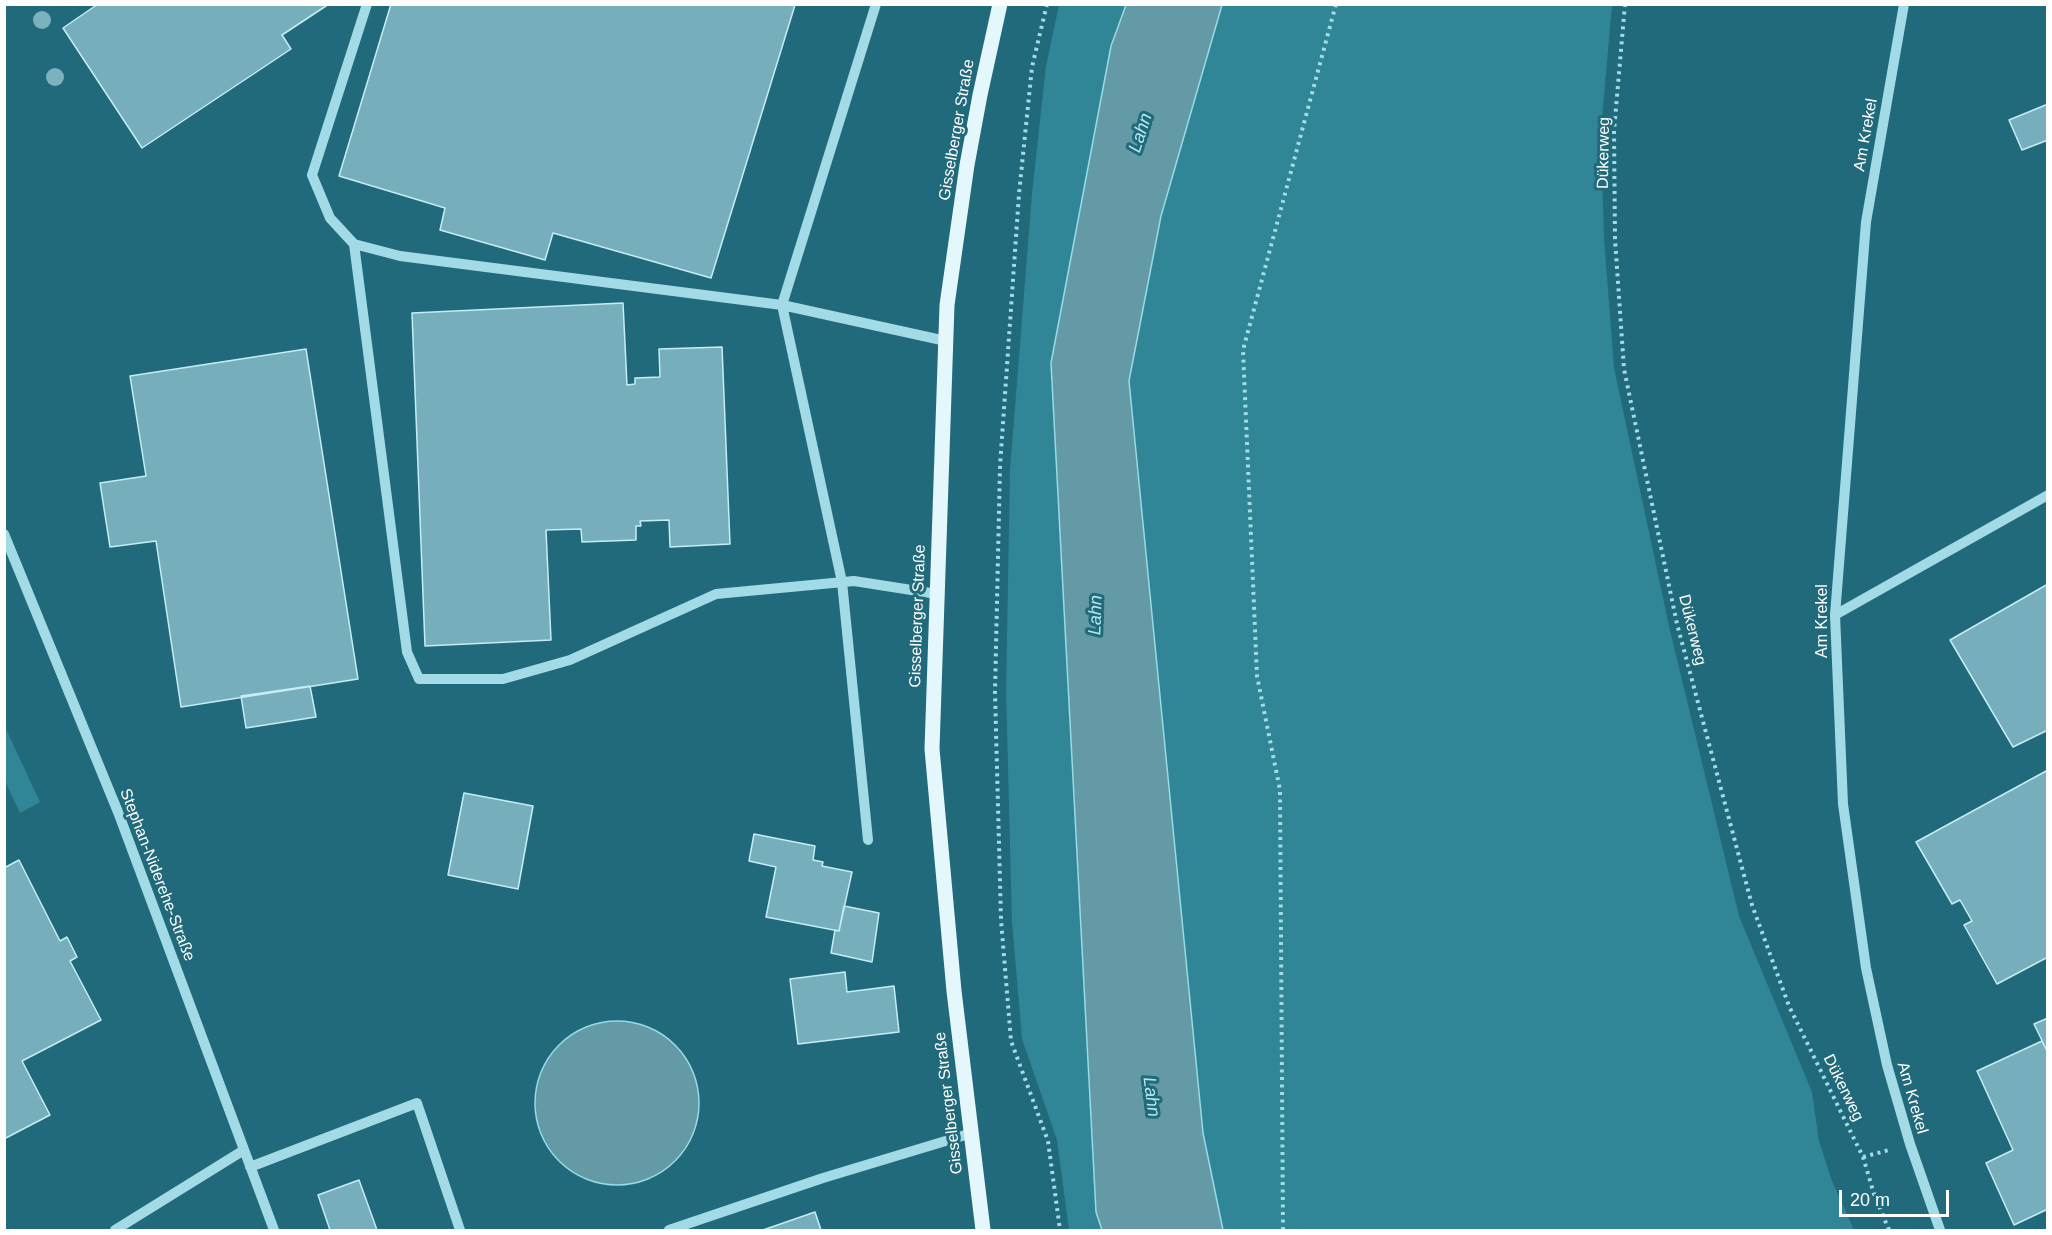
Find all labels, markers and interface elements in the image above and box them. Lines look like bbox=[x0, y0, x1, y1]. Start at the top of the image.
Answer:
street label: Gisselberger Straße bbox=[935, 58, 979, 202]
street label: Am Krekel bbox=[1850, 97, 1882, 173]
water label: Lahn bbox=[1125, 111, 1157, 155]
street label: Dükerweg bbox=[1594, 117, 1614, 189]
street label: Gisselberger Straße bbox=[906, 544, 930, 688]
street label: Am Krekel bbox=[1813, 584, 1833, 658]
street label: Dükerweg bbox=[1674, 593, 1710, 667]
water label: Lahn bbox=[1085, 595, 1107, 635]
street label: Stephan-Niderehe-Straße bbox=[115, 786, 199, 964]
street label: Gisselberger Straße bbox=[931, 1031, 967, 1175]
street label: Dükerweg bbox=[1819, 1051, 1867, 1125]
street label: Am Krekel bbox=[1893, 1060, 1931, 1136]
water label: Lahn bbox=[1138, 1076, 1164, 1118]
scale bar bbox=[1842, 1178, 1952, 1216]
text: 20 m bbox=[1850, 1190, 1890, 1210]

